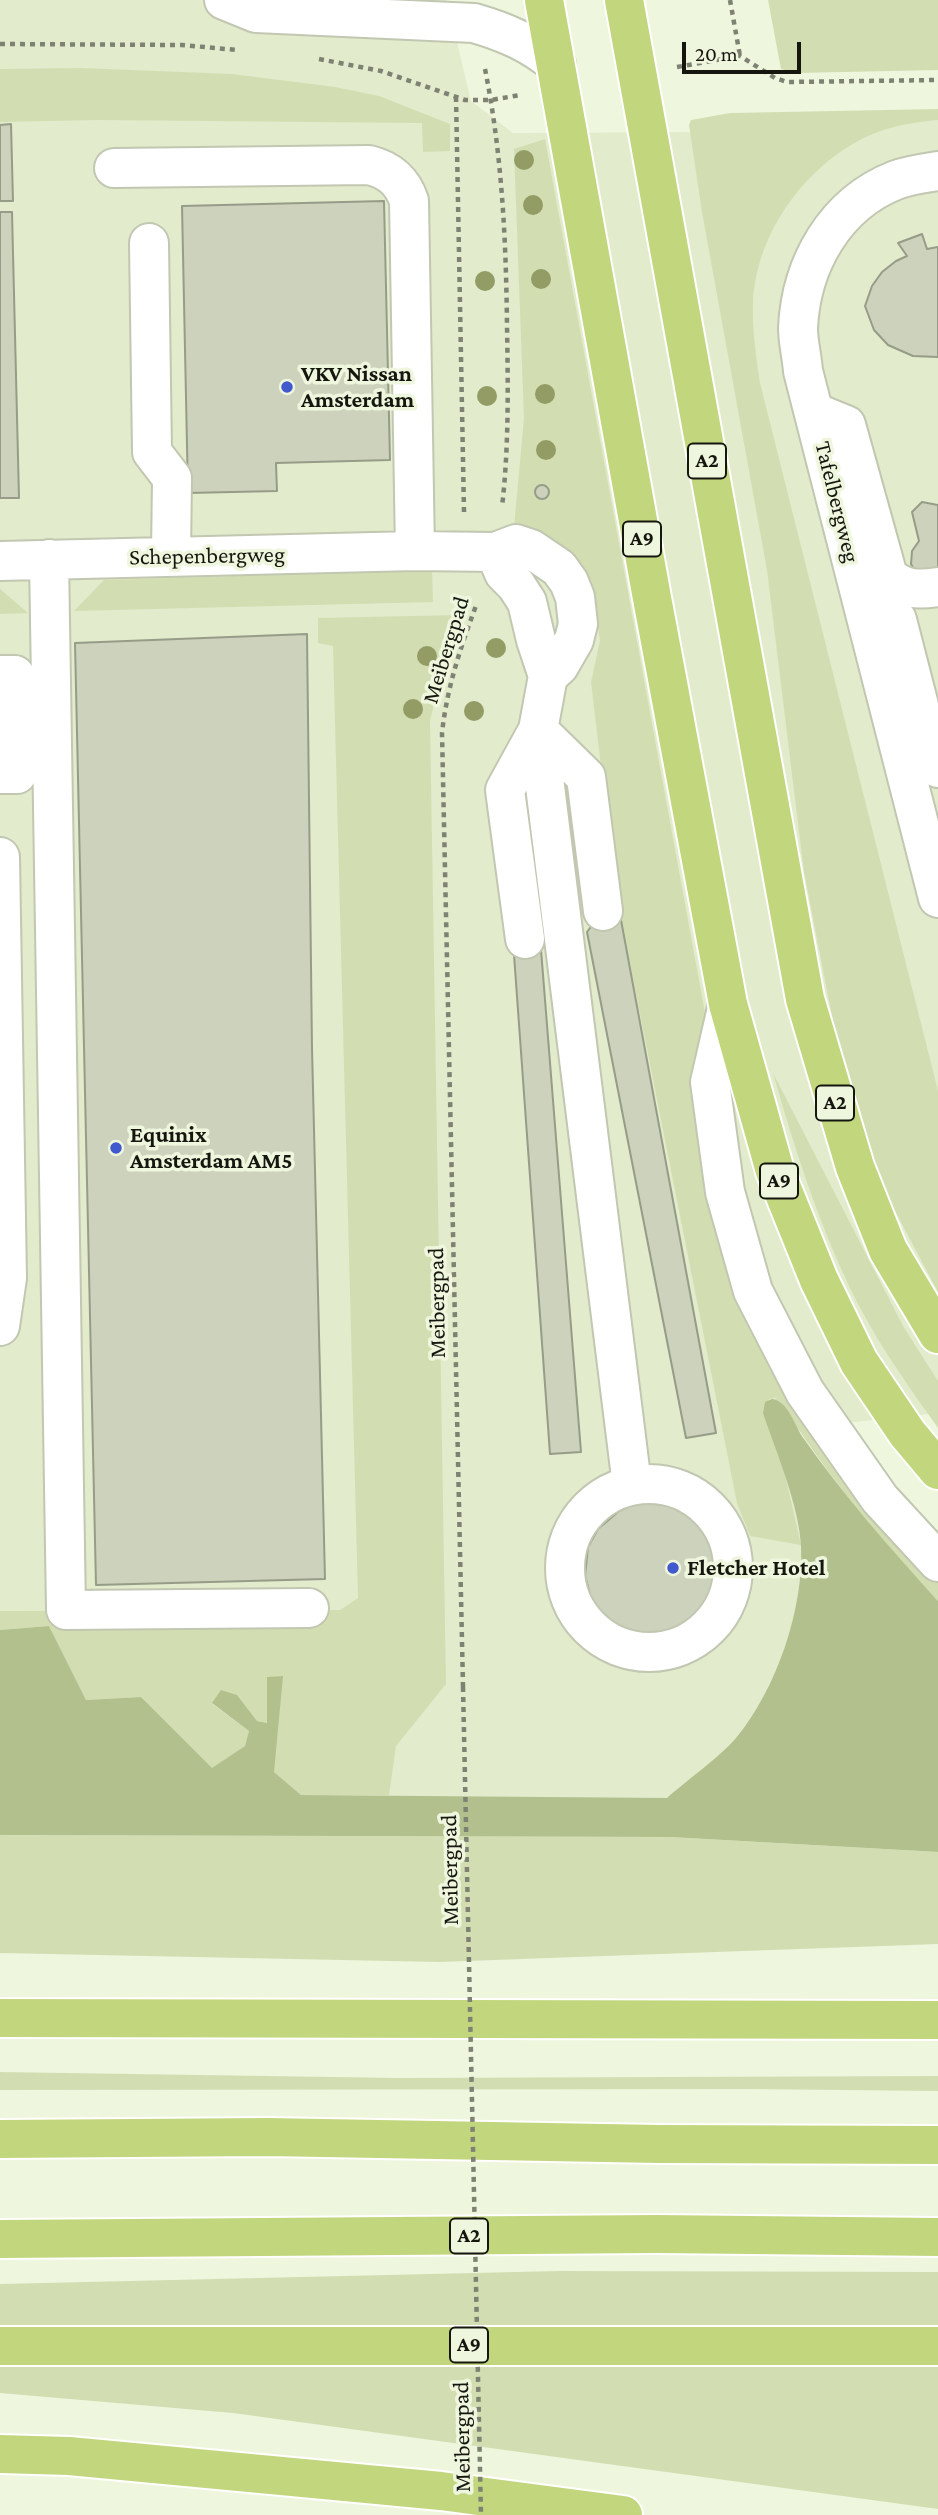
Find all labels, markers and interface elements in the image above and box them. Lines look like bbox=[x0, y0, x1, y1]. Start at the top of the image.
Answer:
scale bar bbox=[686, 28, 805, 72]
text: 20 m bbox=[695, 42, 738, 66]
place label: VKV Nissan Amsterdam bbox=[301, 360, 414, 414]
marker: VKV Nissan Amsterdam bbox=[279, 379, 295, 395]
street label: Tafelbergweg bbox=[809, 439, 865, 565]
road number: A2 bbox=[688, 444, 726, 478]
road number: A9 bbox=[623, 522, 661, 556]
street label: Schepenbergweg bbox=[129, 541, 285, 571]
street label: Meibergpad bbox=[417, 593, 475, 707]
road number: A2 bbox=[816, 1086, 854, 1120]
place label: Equinix Amsterdam AM5 bbox=[130, 1121, 292, 1175]
marker: Equinix Amsterdam AM5 bbox=[108, 1140, 124, 1156]
road number: A9 bbox=[760, 1164, 798, 1198]
street label: Meibergpad bbox=[422, 1247, 452, 1359]
place label: Fletcher Hotel bbox=[687, 1554, 825, 1582]
marker: Fletcher Hotel bbox=[665, 1560, 681, 1576]
street label: Meibergpad bbox=[435, 1814, 465, 1926]
road number: A2 bbox=[450, 2218, 488, 2254]
road number: A9 bbox=[450, 2328, 488, 2362]
street label: Meibergpad bbox=[447, 2381, 477, 2493]

